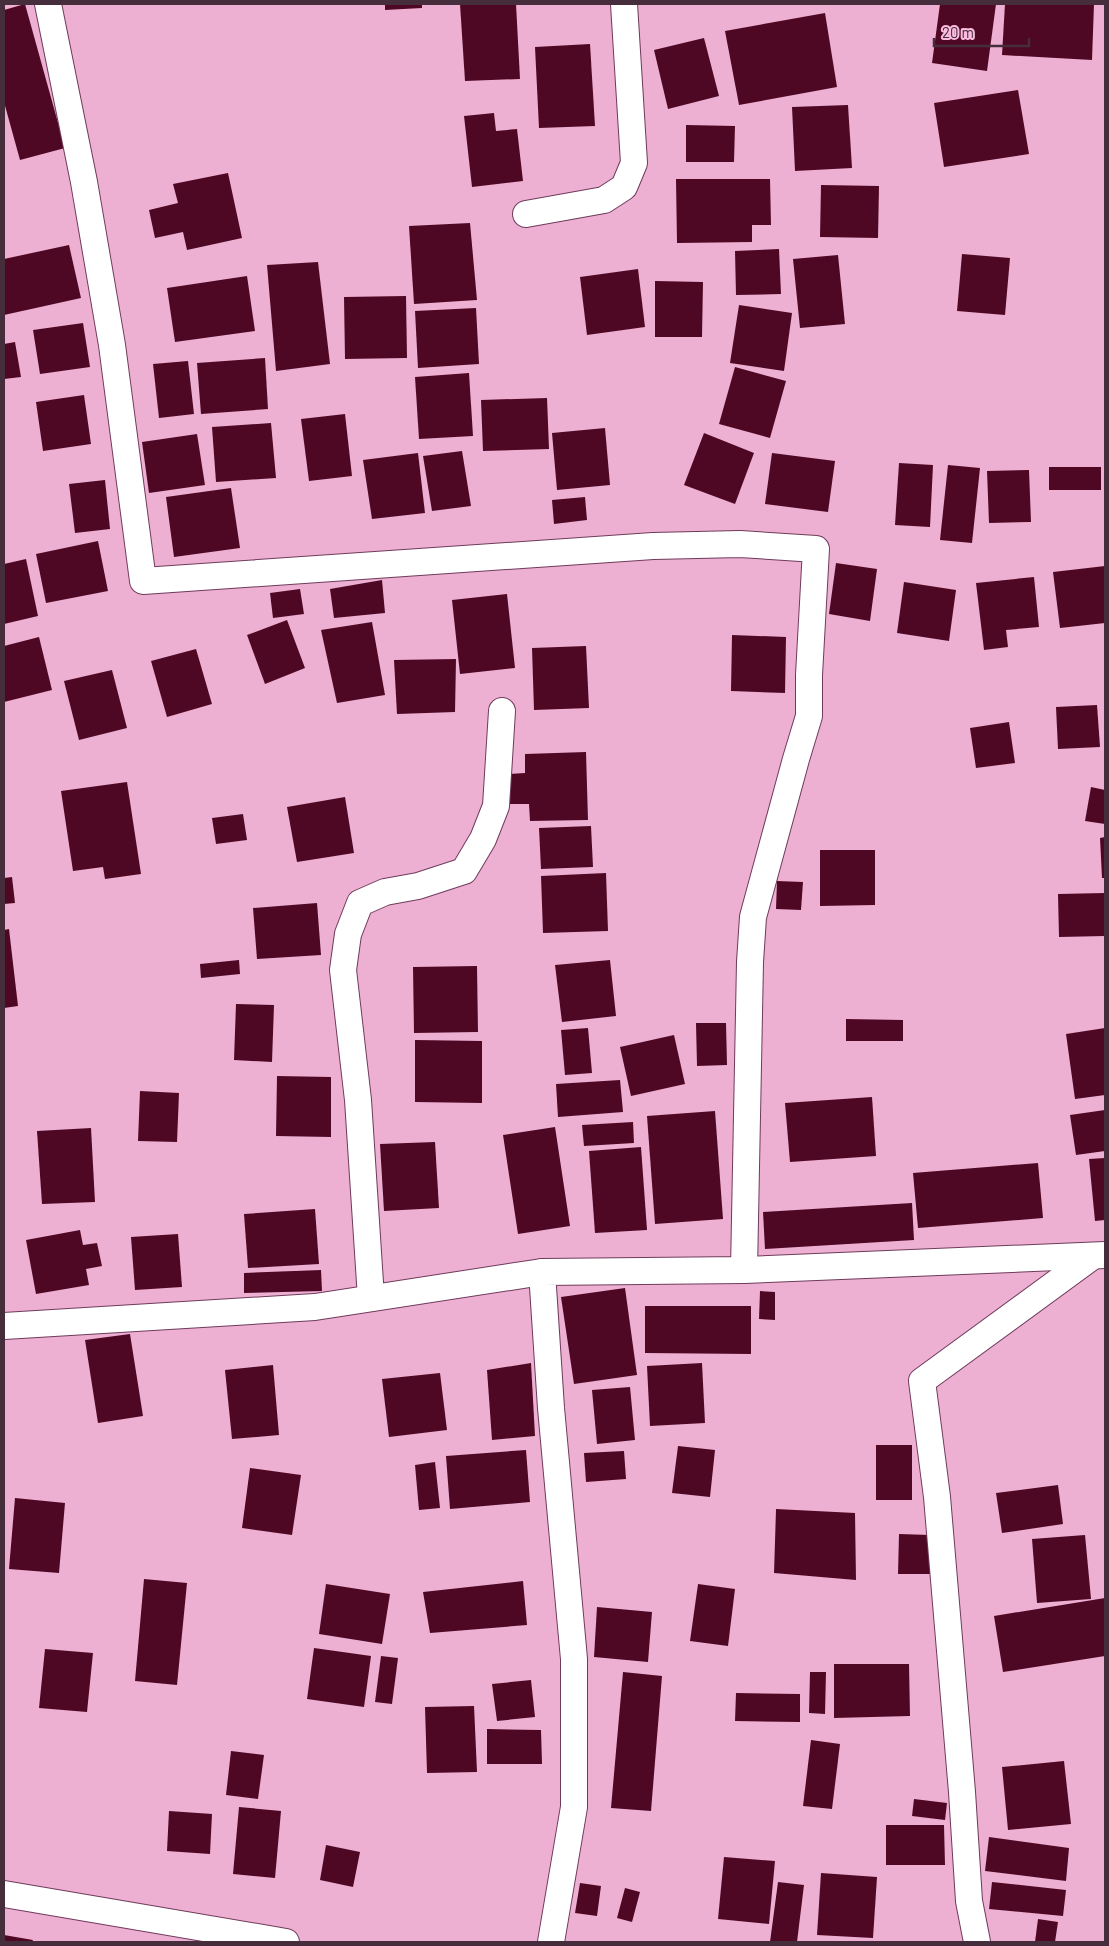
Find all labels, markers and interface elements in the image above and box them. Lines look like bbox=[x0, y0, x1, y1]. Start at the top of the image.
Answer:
scale bar bbox=[934, 15, 1029, 47]
text: 20 m bbox=[942, 23, 974, 41]

